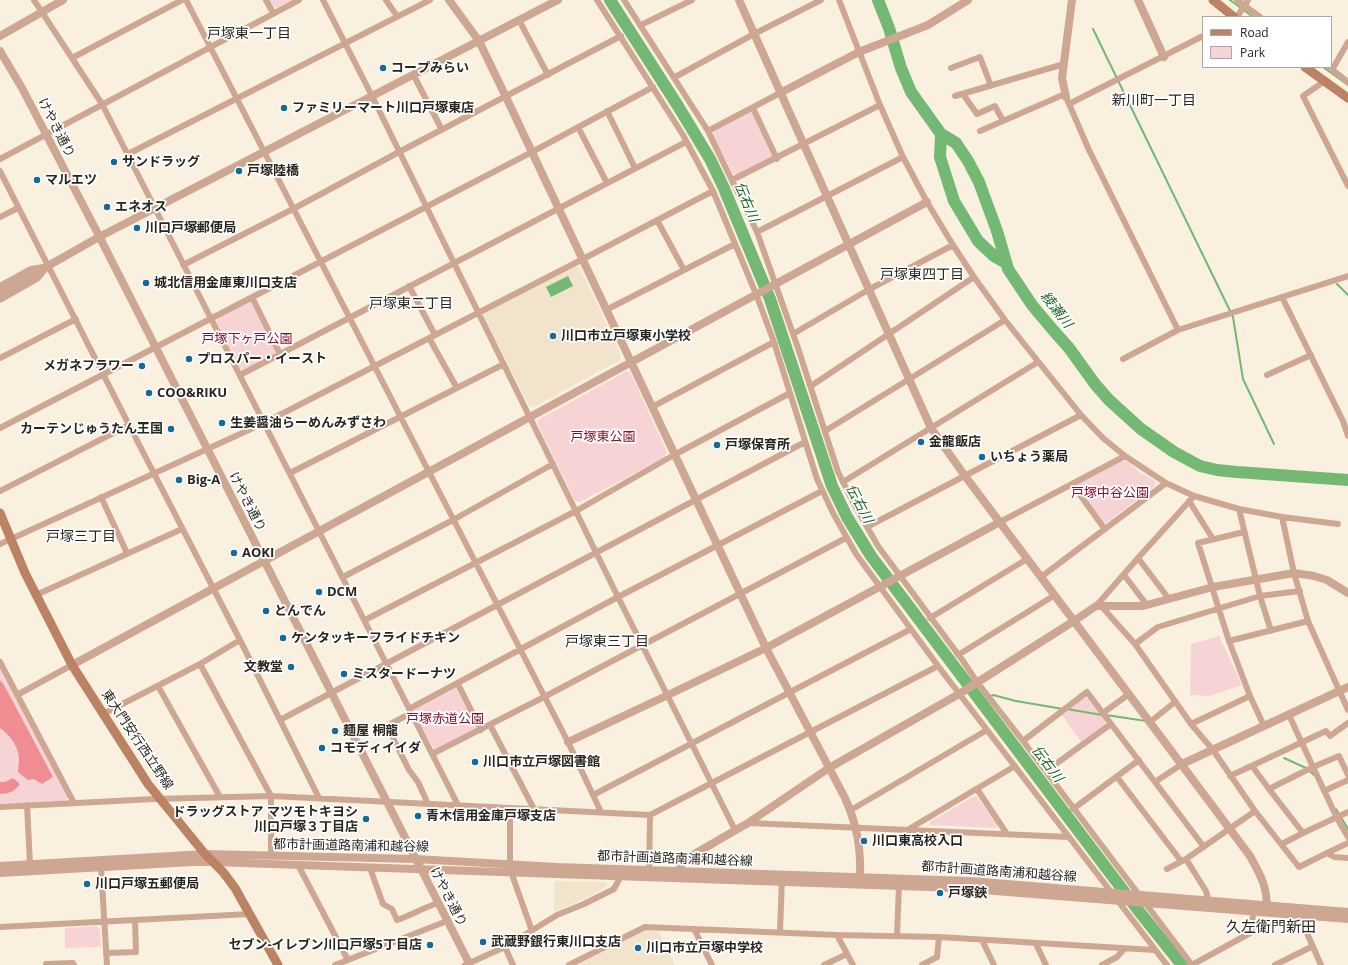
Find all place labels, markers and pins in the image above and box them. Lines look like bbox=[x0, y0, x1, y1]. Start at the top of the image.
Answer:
place label: コープみらい bbox=[391, 60, 469, 76]
marker: コープみらい bbox=[378, 63, 388, 73]
place label: ファミリーマート川口戸塚東店 bbox=[292, 100, 474, 116]
marker: ファミリーマート川口戸塚東店 bbox=[279, 103, 289, 113]
place label: サンドラッグ bbox=[122, 154, 200, 170]
marker: サンドラッグ bbox=[109, 157, 119, 167]
place label: 戸塚陸橋 bbox=[247, 163, 299, 179]
marker: 戸塚陸橋 bbox=[234, 166, 244, 176]
place label: マルエツ bbox=[45, 172, 97, 188]
marker: マルエツ bbox=[32, 175, 42, 185]
place label: エネオス bbox=[115, 199, 167, 215]
marker: エネオス bbox=[102, 202, 112, 212]
place label: 川口戸塚郵便局 bbox=[145, 220, 236, 236]
marker: 川口戸塚郵便局 bbox=[132, 223, 142, 233]
place label: 城北信用金庫東川口支店 bbox=[154, 275, 297, 291]
marker: 城北信用金庫東川口支店 bbox=[141, 278, 151, 288]
place label: 川口市立戸塚東小学校 bbox=[561, 328, 691, 344]
marker: 川口市立戸塚東小学校 bbox=[548, 331, 558, 341]
place label: プロスパー・イースト bbox=[197, 351, 327, 367]
marker: プロスパー・イースト bbox=[184, 354, 194, 364]
place label: メガネフラワー bbox=[43, 358, 134, 374]
marker: メガネフラワー bbox=[137, 361, 147, 371]
place label: COO&RIKU bbox=[157, 385, 227, 401]
marker: COO&RIKU bbox=[144, 388, 154, 398]
place label: 生姜醤油らーめんみずさわ bbox=[230, 415, 386, 431]
marker: 生姜醤油らーめんみずさわ bbox=[217, 418, 227, 428]
place label: カーテンじゅうたん王国 bbox=[20, 421, 163, 437]
marker: カーテンじゅうたん王国 bbox=[166, 424, 176, 434]
place label: 金龍飯店 bbox=[929, 434, 981, 450]
place label: 戸塚保育所 bbox=[725, 437, 790, 453]
marker: 金龍飯店 bbox=[916, 437, 926, 447]
marker: 戸塚保育所 bbox=[712, 440, 722, 450]
place label: いちょう薬局 bbox=[990, 449, 1068, 465]
marker: いちょう薬局 bbox=[977, 452, 987, 462]
place label: Big-A bbox=[187, 472, 220, 488]
marker: Big-A bbox=[174, 475, 184, 485]
place label: AOKI bbox=[242, 545, 274, 561]
marker: AOKI bbox=[229, 548, 239, 558]
place label: DCM bbox=[327, 584, 357, 600]
marker: DCM bbox=[314, 587, 324, 597]
place label: とんでん bbox=[274, 603, 326, 619]
marker: とんでん bbox=[261, 606, 271, 616]
place label: ケンタッキーフライドチキン bbox=[291, 630, 460, 646]
marker: ケンタッキーフライドチキン bbox=[278, 633, 288, 643]
place label: 文教堂 bbox=[244, 659, 283, 675]
marker: 文教堂 bbox=[286, 662, 296, 672]
place label: ミスタードーナツ bbox=[352, 666, 456, 682]
marker: ミスタードーナツ bbox=[339, 669, 349, 679]
place label: 麺屋 桐龍 bbox=[343, 723, 398, 739]
marker: 麺屋 桐龍 bbox=[330, 726, 340, 736]
place label: コモディイイダ bbox=[330, 740, 421, 756]
marker: コモディイイダ bbox=[317, 743, 327, 753]
place label: 川口市立戸塚図書館 bbox=[483, 754, 600, 770]
marker: 川口市立戸塚図書館 bbox=[470, 757, 480, 767]
place label: ドラッグストア マツモトキヨシ 川口戸塚３丁目店 bbox=[173, 804, 358, 835]
place label: 青木信用金庫戸塚支店 bbox=[426, 808, 556, 824]
marker: 青木信用金庫戸塚支店 bbox=[413, 811, 423, 821]
marker: ドラッグストア マツモトキヨシ 川口戸塚３丁目店 bbox=[361, 814, 371, 824]
place label: 川口東高校入口 bbox=[872, 833, 963, 849]
marker: 川口東高校入口 bbox=[859, 836, 869, 846]
place label: 川口戸塚五郵便局 bbox=[95, 876, 199, 892]
marker: 川口戸塚五郵便局 bbox=[82, 879, 92, 889]
place label: 戸塚鋏 bbox=[948, 885, 987, 901]
marker: 戸塚鋏 bbox=[935, 888, 945, 898]
place label: 武蔵野銀行東川口支店 bbox=[491, 934, 621, 950]
place label: セブン-イレブン川口戸塚5丁目店 bbox=[228, 937, 422, 953]
marker: 武蔵野銀行東川口支店 bbox=[478, 937, 488, 947]
marker: セブン-イレブン川口戸塚5丁目店 bbox=[425, 940, 435, 950]
place label: 川口市立戸塚中学校 bbox=[646, 940, 763, 956]
marker: 川口市立戸塚中学校 bbox=[633, 943, 643, 953]

